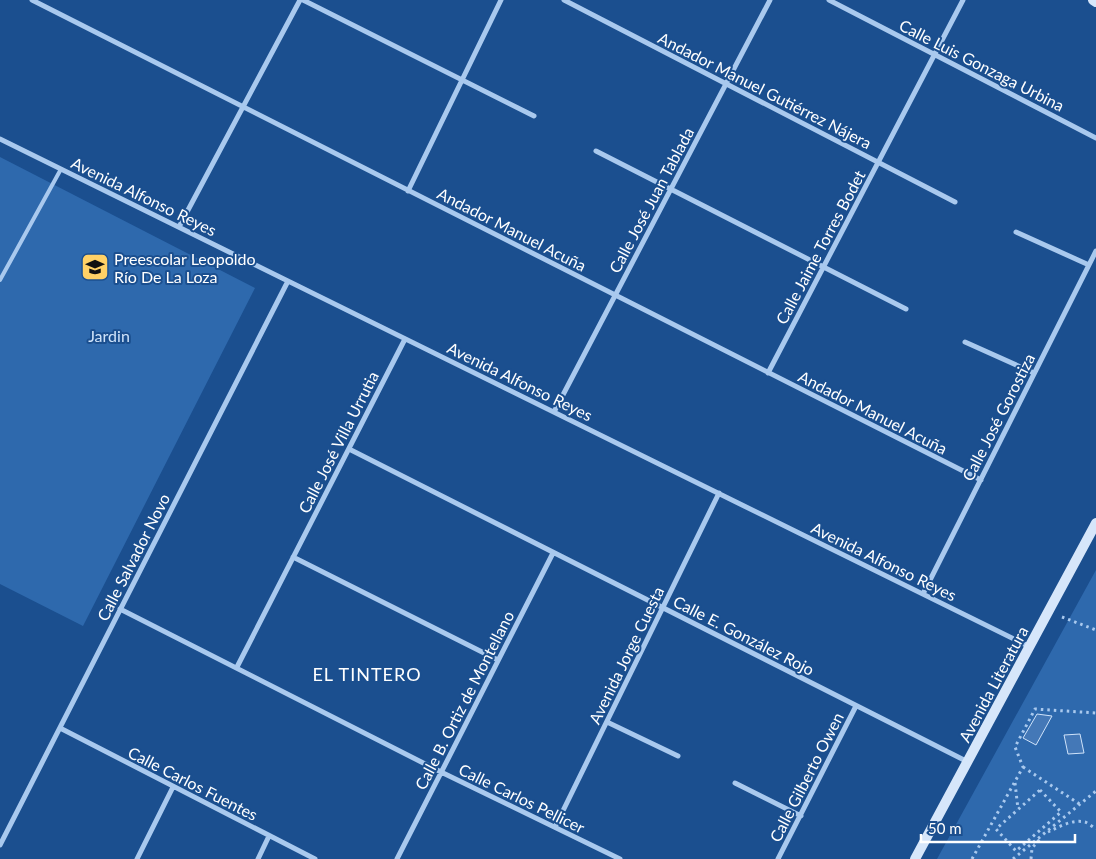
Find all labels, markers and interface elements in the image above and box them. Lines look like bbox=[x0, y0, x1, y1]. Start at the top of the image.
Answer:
street label: Calle Luis Gonzaga Urbina bbox=[896, 15, 1068, 115]
street label: Andador Manuel Gutiérrez Nájera bbox=[655, 28, 875, 152]
street label: Calle José Juan Tablada bbox=[605, 124, 697, 276]
street label: Avenida Alfonso Reyes bbox=[68, 153, 220, 239]
street label: Calle Jaime Torres Bodet bbox=[771, 167, 869, 327]
street label: Andador Manuel Acuña bbox=[434, 183, 590, 275]
place label: Preescolar Leopoldo Río De La Loza bbox=[114, 249, 256, 286]
school or university icon: Preescolar Leopoldo Río De La Loza bbox=[80, 252, 110, 282]
park label: Jardin bbox=[88, 326, 130, 345]
street label: Avenida Alfonso Reyes bbox=[444, 338, 596, 424]
street label: Calle José Gorostiza bbox=[958, 350, 1038, 484]
street label: Andador Manuel Acuña bbox=[795, 366, 951, 458]
street label: Calle José Villa Urrutia bbox=[294, 368, 382, 516]
street label: Calle Salvador Novo bbox=[93, 490, 173, 624]
street label: Avenida Alfonso Reyes bbox=[808, 518, 960, 604]
street label: Avenida Jorge Cuesta bbox=[584, 583, 668, 727]
street label: Calle E. González Rojo bbox=[670, 591, 818, 679]
street label: Calle B. Ortiz de Montellano bbox=[411, 607, 517, 793]
street label: Avenida Literatura bbox=[954, 623, 1032, 745]
district label: EL TINTERO bbox=[312, 663, 422, 685]
street label: Calle Gilberto Owen bbox=[765, 709, 847, 845]
street label: Calle Carlos Fuentes bbox=[125, 742, 261, 824]
street label: Calle Carlos Pellicer bbox=[456, 759, 588, 837]
scale bar bbox=[921, 812, 1075, 844]
text: 50 m bbox=[928, 819, 962, 837]

